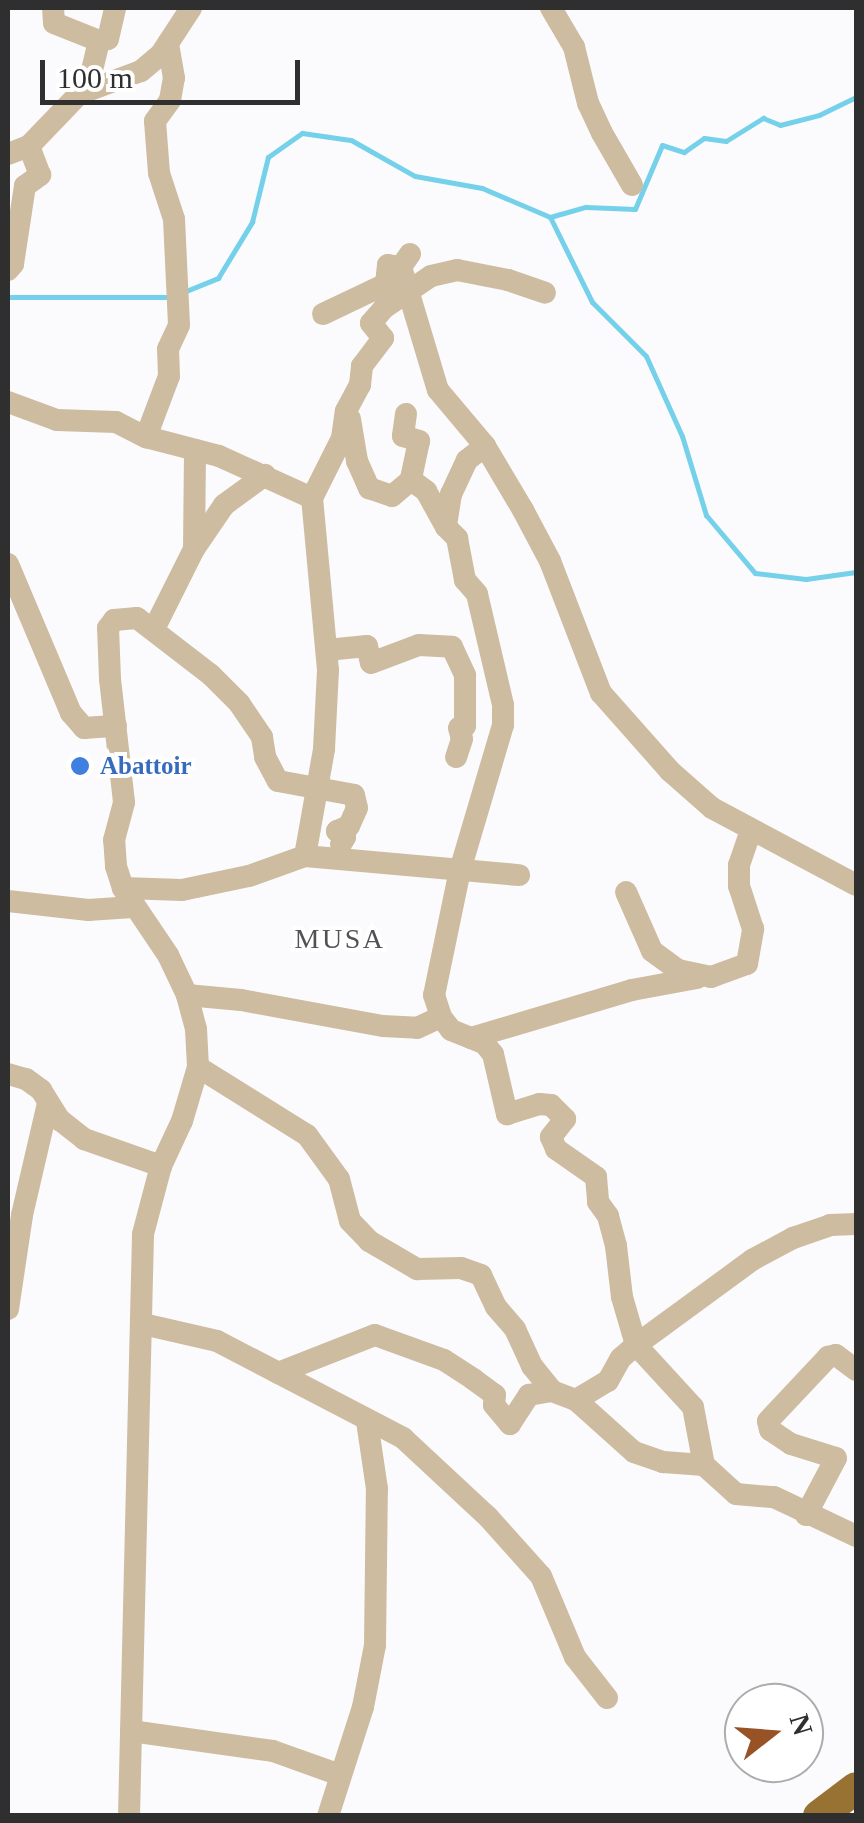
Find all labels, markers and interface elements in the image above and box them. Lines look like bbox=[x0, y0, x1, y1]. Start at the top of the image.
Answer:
scale bar bbox=[45, 40, 305, 102]
text: 100 m bbox=[57, 61, 133, 94]
place label: Abattoir bbox=[100, 751, 192, 781]
marker: Abattoir bbox=[69, 755, 91, 777]
district label: MUSA bbox=[295, 922, 385, 956]
north arrow bbox=[724, 1683, 824, 1783]
text: N bbox=[783, 1710, 819, 1739]

